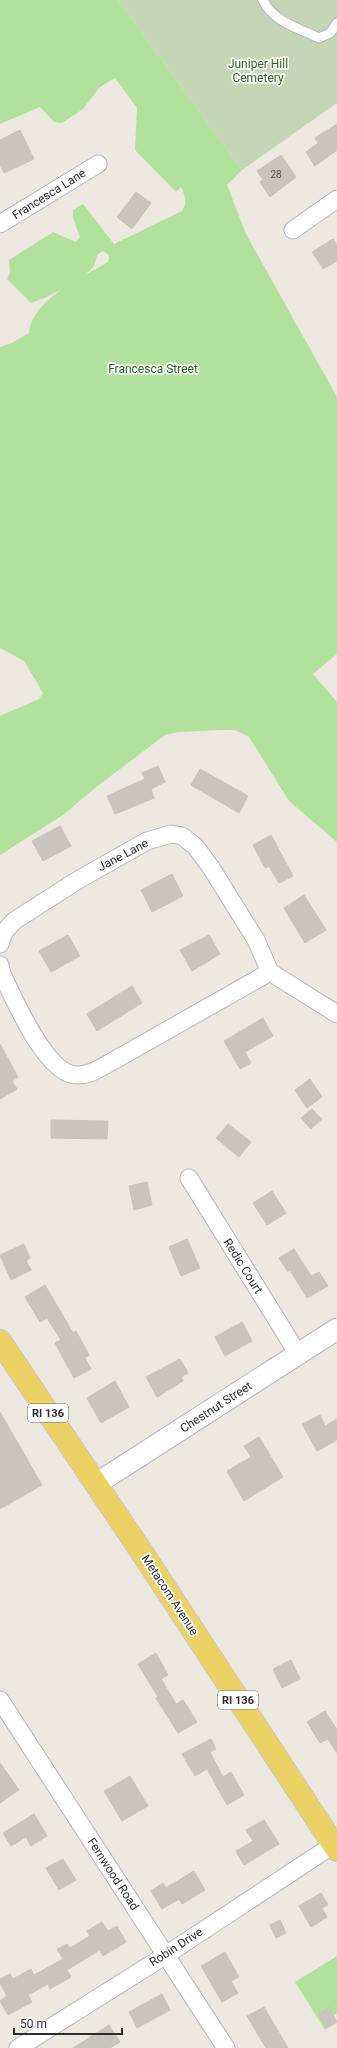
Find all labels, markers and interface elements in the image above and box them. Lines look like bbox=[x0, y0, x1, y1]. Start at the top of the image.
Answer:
park label: Juniper Hill Cemetery bbox=[228, 57, 288, 85]
street label: Francesca Lane bbox=[10, 166, 88, 222]
house number: 28 bbox=[270, 169, 282, 180]
park label: Francesca Street bbox=[108, 362, 198, 376]
street label: Jane Lane bbox=[95, 836, 151, 874]
street label: Redic Court bbox=[221, 1236, 265, 1296]
street label: Chestnut Street bbox=[178, 1379, 255, 1435]
road number: RI 136 bbox=[28, 1404, 68, 1422]
street label: Metacom Avenue bbox=[139, 1552, 201, 1638]
road number: RI 136 bbox=[218, 1691, 258, 1709]
street label: Fernwood Road bbox=[84, 1835, 142, 1913]
street label: Robin Drive bbox=[147, 1925, 205, 1969]
scale bar bbox=[14, 2010, 122, 2036]
text: 50 m bbox=[20, 2017, 47, 2031]

